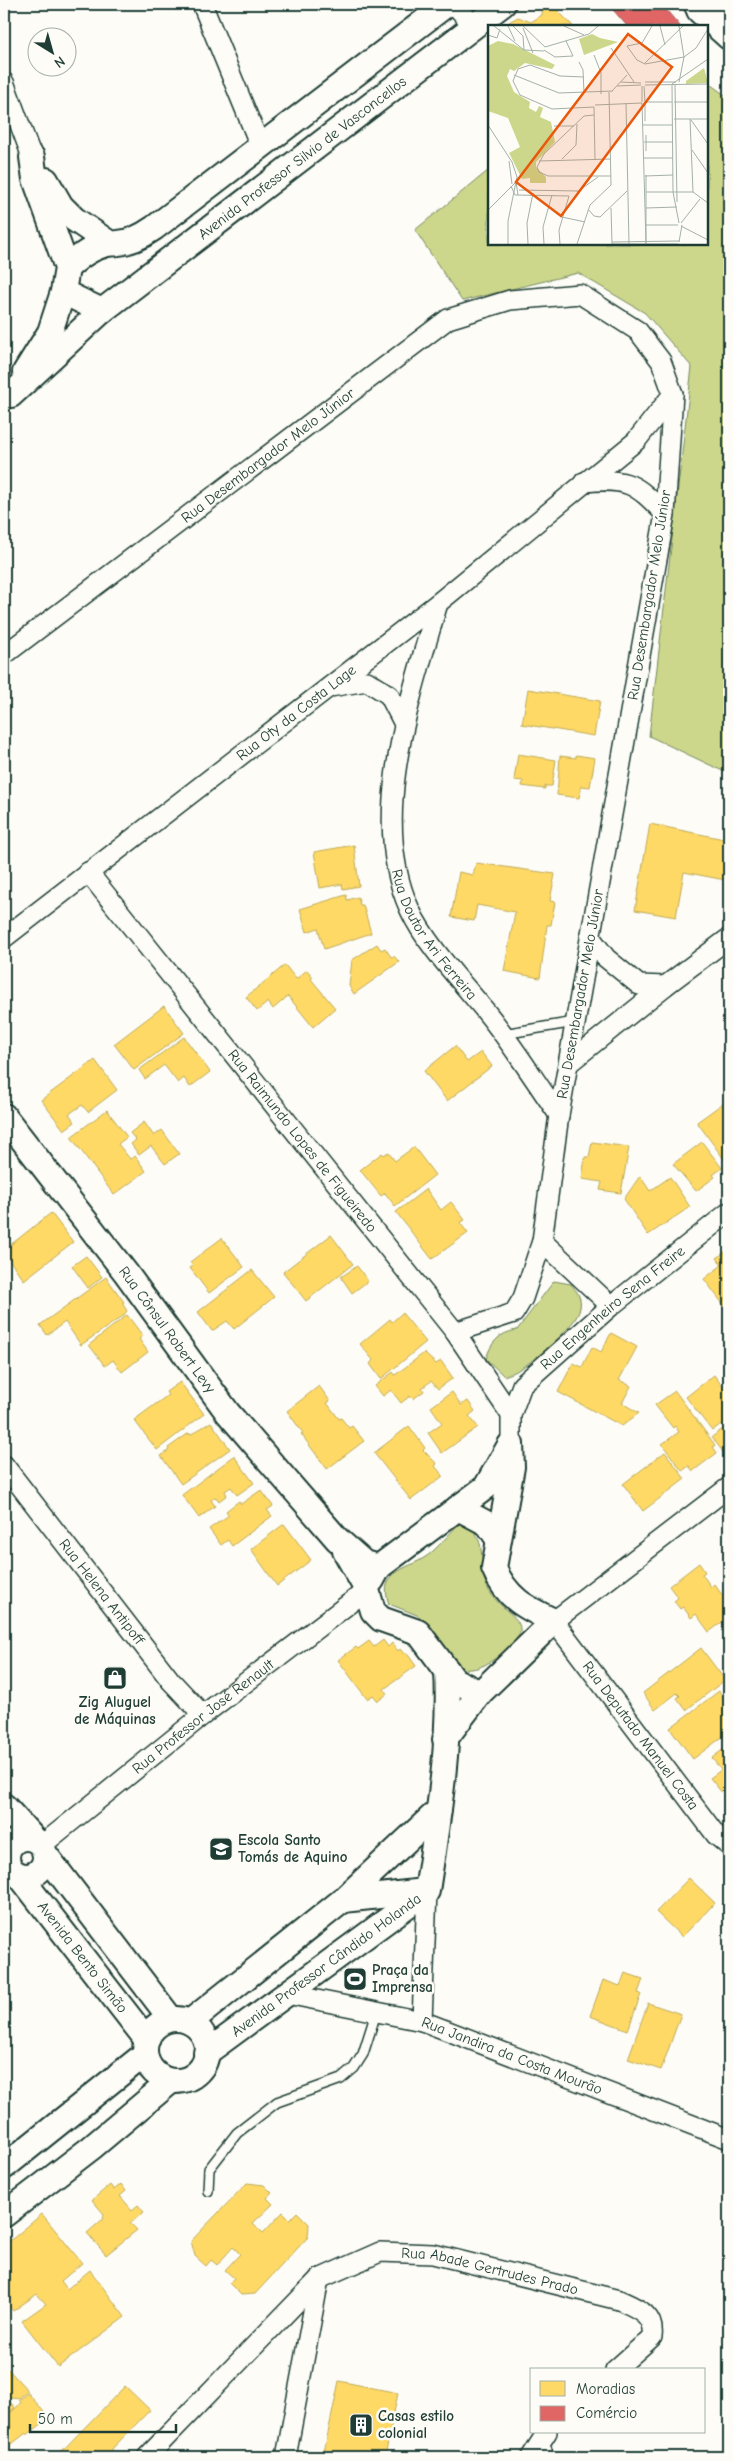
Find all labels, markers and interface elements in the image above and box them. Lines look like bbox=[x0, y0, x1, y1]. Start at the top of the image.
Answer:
inset map bbox=[488, 25, 708, 245]
north arrow bbox=[28, 28, 78, 78]
text: N bbox=[51, 52, 68, 72]
street label: Avenida Professor Silvio de Vasconcellos bbox=[194, 72, 410, 243]
street label: Rua Desembargador Melo Júnior bbox=[178, 384, 358, 527]
street label: Rua Desembargador Melo Júnior bbox=[623, 489, 675, 701]
street label: Rua Oty da Costa Lage bbox=[233, 660, 360, 764]
street label: Rua Doutor Ari Ferreira bbox=[388, 867, 481, 1003]
street label: Rua Desembargador Melo Júnior bbox=[553, 888, 607, 1100]
street label: Rua Raimundo Lopes de Figueiredo bbox=[224, 1046, 381, 1236]
street label: Rua Engenheiro Sena Freire bbox=[536, 1241, 689, 1374]
street label: Rua Cônsul Robert Levy bbox=[115, 1263, 220, 1397]
street label: Rua Helena Antipoff bbox=[55, 1535, 149, 1649]
street label: Rua Professor José Renault bbox=[128, 1655, 278, 1778]
street label: Rua Deputado Manuel Costa bbox=[579, 1658, 703, 1813]
shop icon: Zig Aluguel de Máquinas bbox=[102, 1665, 128, 1691]
place label: Zig Aluguel de Máquinas bbox=[74, 1693, 156, 1728]
place label: Escola Santo Tomás de Aquino bbox=[238, 1831, 348, 1866]
school or university icon: Escola Santo Tomás de Aquino bbox=[208, 1836, 234, 1862]
street label: Avenida Professor Cândido Holanda bbox=[228, 1889, 425, 2040]
street label: Avenida Bento Simão bbox=[34, 1898, 132, 2017]
place label: Praça da Imprensa bbox=[372, 1961, 433, 1996]
sports icon: Praça da Imprensa bbox=[342, 1966, 368, 1992]
street label: Rua Jandira da Costa Mourão bbox=[419, 2013, 605, 2098]
street label: Rua Abade Gertrudes Prado bbox=[401, 2244, 580, 2299]
legend bbox=[530, 2368, 706, 2434]
text: Moradias bbox=[576, 2380, 635, 2398]
scale bar bbox=[30, 2401, 176, 2433]
text: Comércio bbox=[576, 2404, 637, 2422]
place label: Casas estilo colonial bbox=[378, 2407, 454, 2442]
text: 50 m bbox=[38, 2410, 73, 2428]
building icon: Casas estilo colonial bbox=[348, 2412, 374, 2438]

